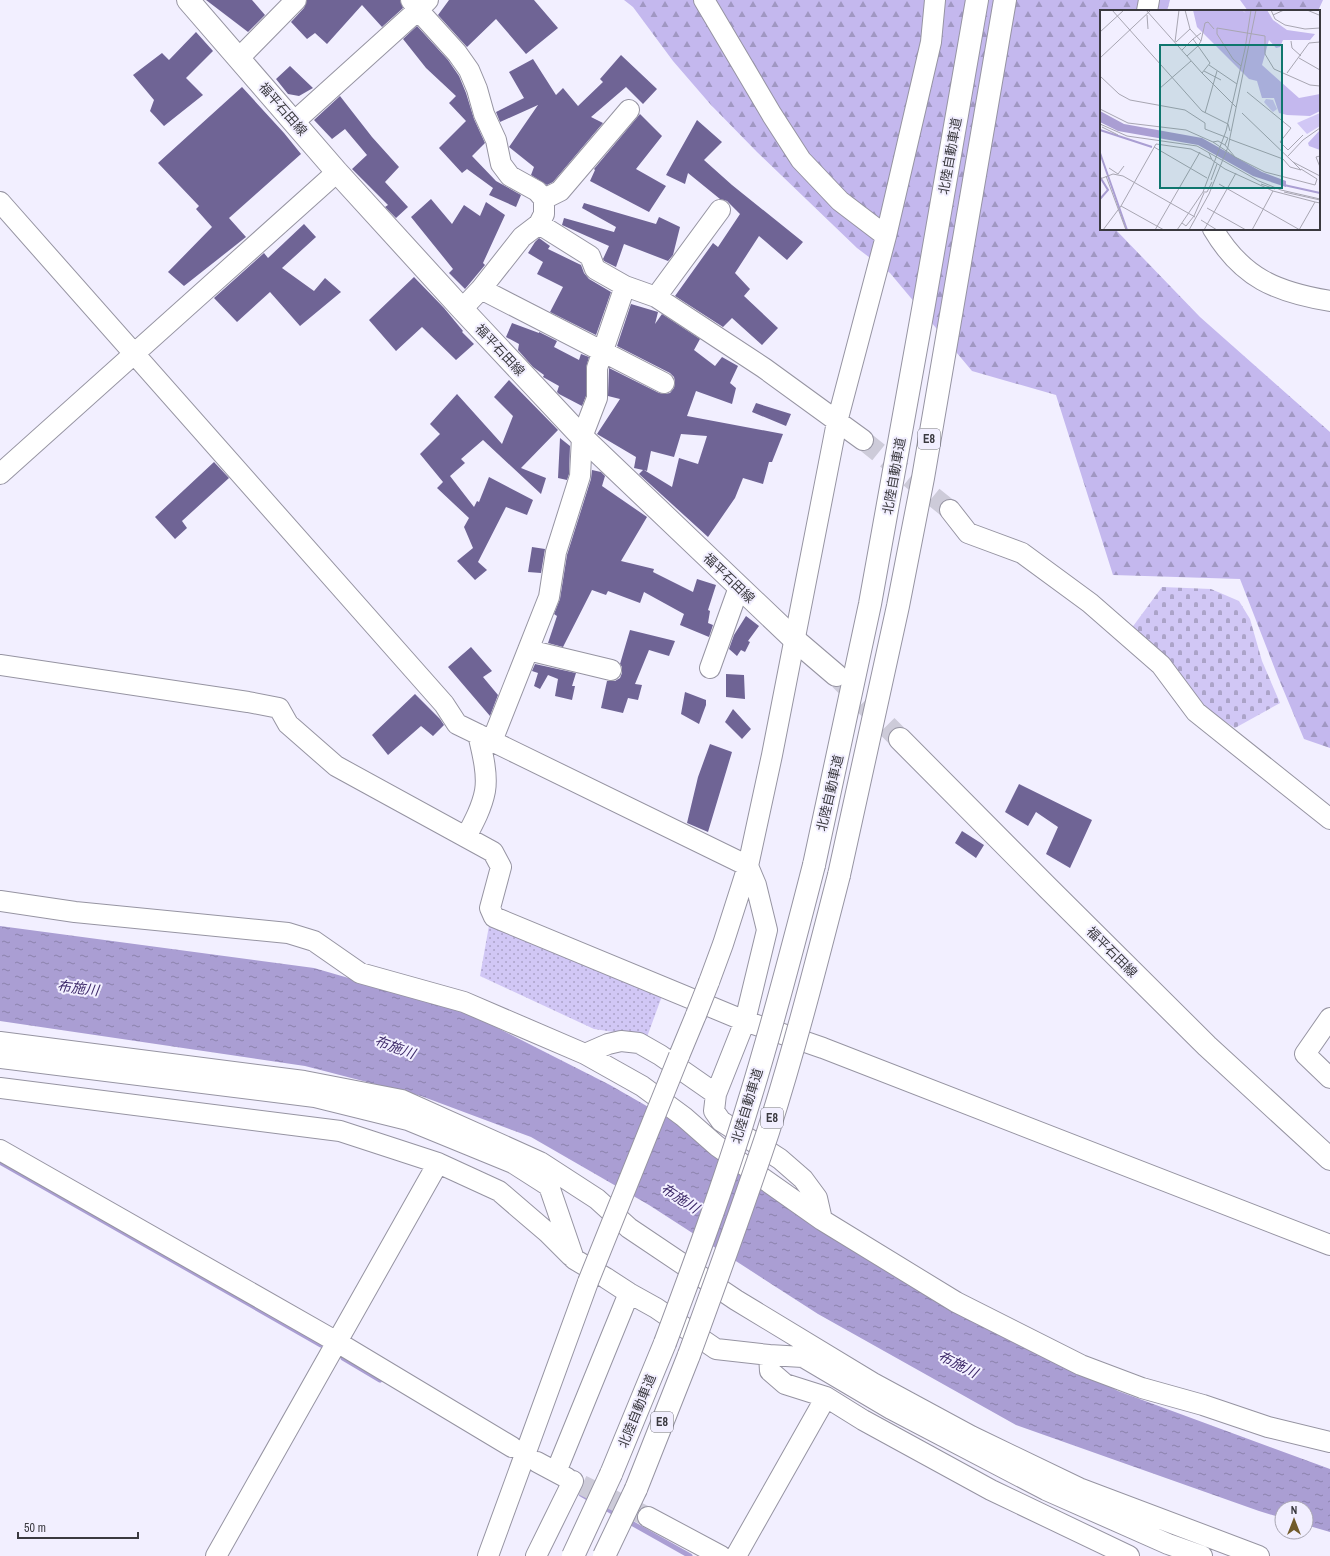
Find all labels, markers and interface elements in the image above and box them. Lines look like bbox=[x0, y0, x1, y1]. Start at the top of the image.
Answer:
inset map bbox=[1100, 10, 1320, 230]
street label: 福平石田線 bbox=[255, 79, 311, 139]
street label: 北陸自動車道 bbox=[935, 116, 965, 196]
street label: 福平石田線 bbox=[472, 320, 528, 380]
road number: E8 bbox=[918, 429, 940, 449]
street label: 北陸自動車道 bbox=[879, 436, 909, 516]
street label: 福平石田線 bbox=[700, 549, 758, 607]
street label: 北陸自動車道 bbox=[813, 753, 847, 833]
street label: 福平石田線 bbox=[1083, 923, 1141, 981]
water label: 布施川 bbox=[56, 977, 102, 1000]
water label: 布施川 bbox=[372, 1031, 420, 1063]
street label: 北陸自動車道 bbox=[727, 1066, 767, 1146]
road number: E8 bbox=[761, 1108, 783, 1128]
water label: 布施川 bbox=[657, 1179, 704, 1218]
water label: 布施川 bbox=[935, 1346, 983, 1382]
street label: 北陸自動車道 bbox=[615, 1372, 659, 1450]
road number: E8 bbox=[651, 1412, 673, 1432]
north arrow bbox=[1274, 1500, 1314, 1540]
text: N bbox=[1291, 1503, 1297, 1517]
scale bar bbox=[18, 1514, 138, 1540]
text: 50 m bbox=[24, 1520, 46, 1536]

